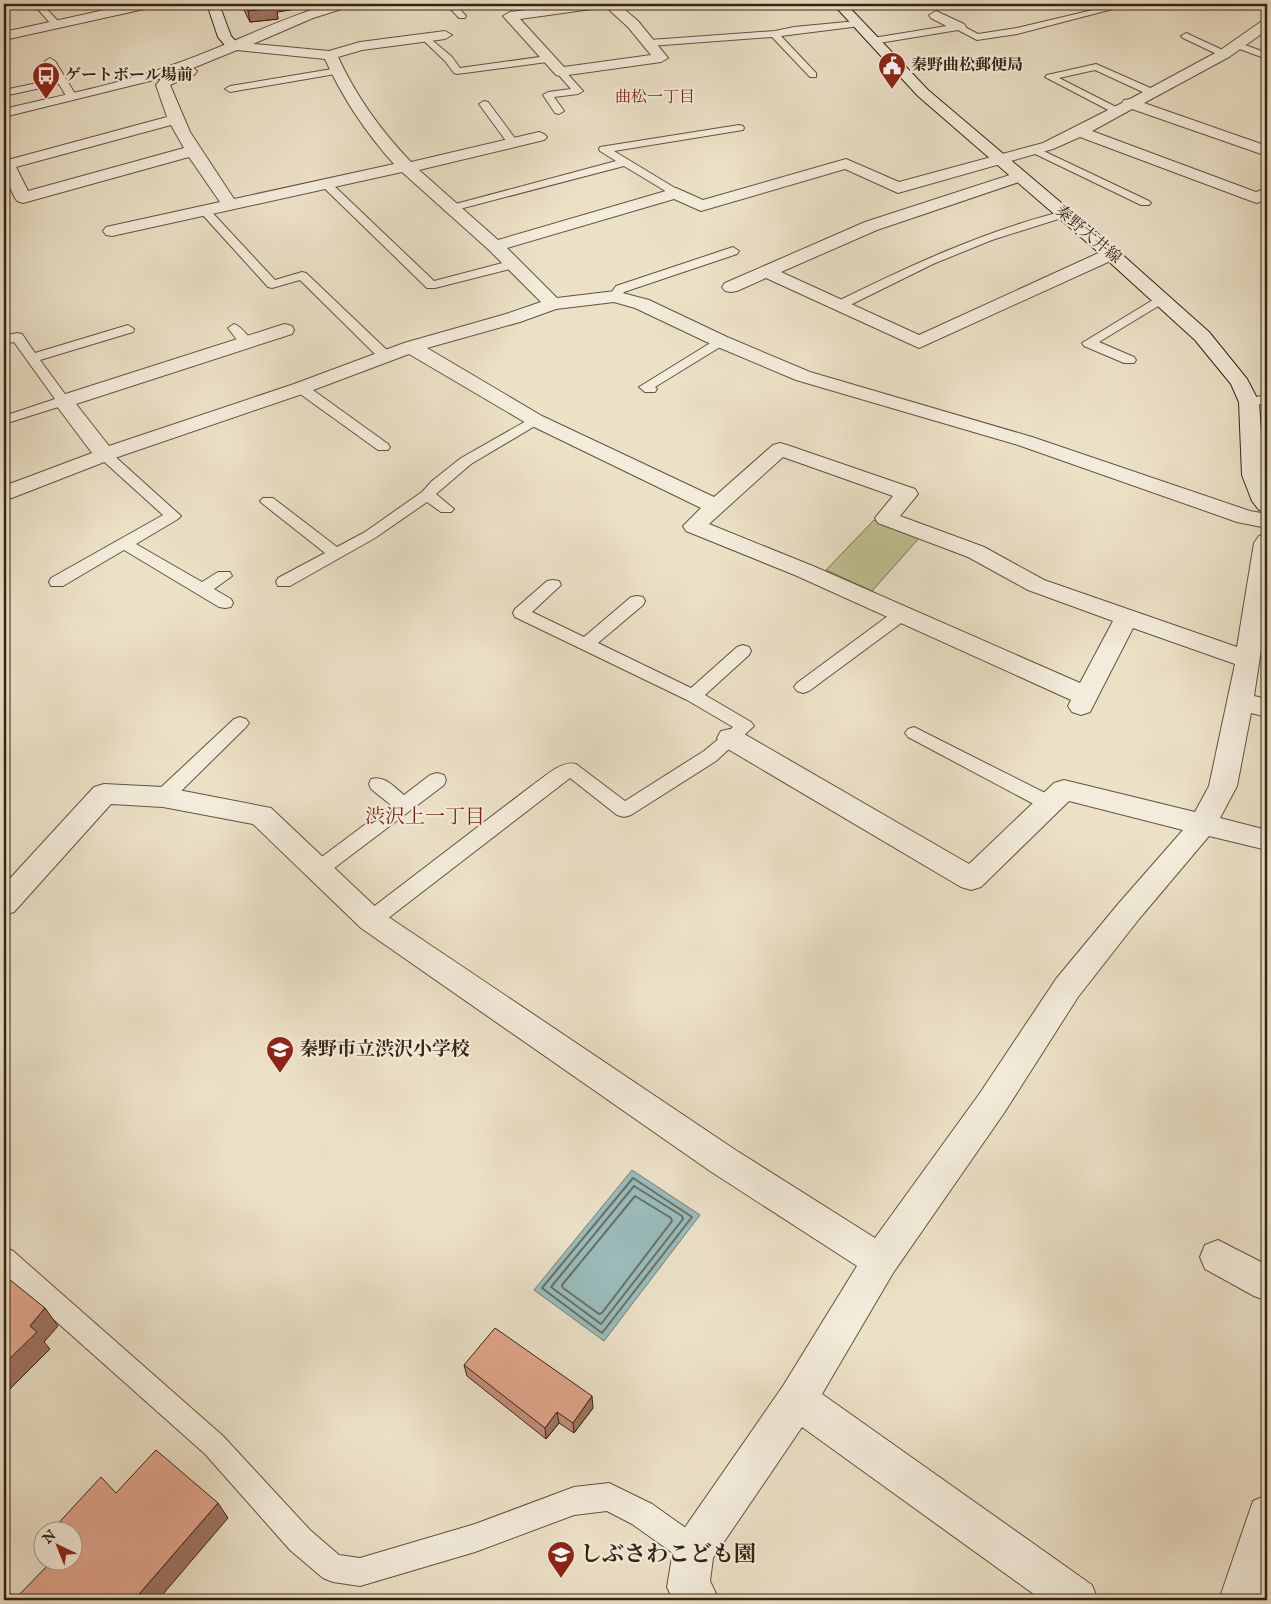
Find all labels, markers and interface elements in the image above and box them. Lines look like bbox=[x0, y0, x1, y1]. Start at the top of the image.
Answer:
public building icon: 秦野曲松郵便局 bbox=[877, 51, 907, 90]
place label: 秦野曲松郵便局 bbox=[911, 56, 1023, 76]
bus stop icon: ゲートボール場前 bbox=[31, 61, 61, 100]
place label: ゲートボール場前 bbox=[65, 66, 193, 86]
district label: 曲松一丁目 bbox=[615, 88, 695, 108]
street label: 秦野大井線 bbox=[1051, 202, 1125, 268]
district label: 渋沢上一丁目 bbox=[365, 805, 485, 830]
school or university icon: 秦野市立渋沢小学校 bbox=[265, 1035, 295, 1074]
place label: 秦野市立渋沢小学校 bbox=[299, 1038, 470, 1062]
north arrow bbox=[32, 1522, 82, 1572]
text: N bbox=[39, 1527, 60, 1549]
school or university icon: しぶさわこども園 bbox=[546, 1540, 576, 1579]
place label: しぶさわこども園 bbox=[580, 1541, 756, 1569]

